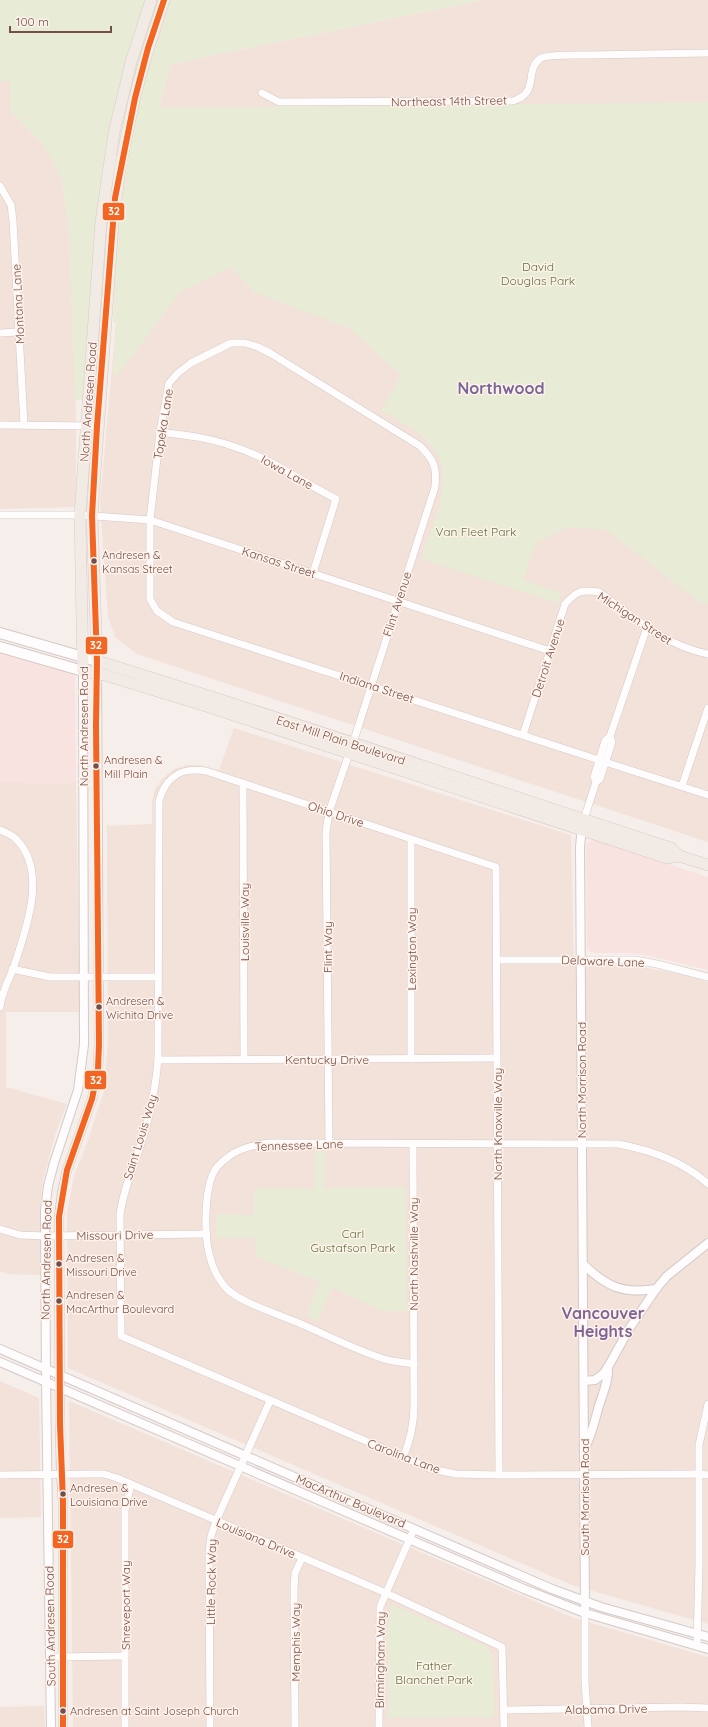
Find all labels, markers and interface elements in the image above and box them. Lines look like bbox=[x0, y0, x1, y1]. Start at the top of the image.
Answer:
scale bar bbox=[10, 8, 111, 34]
text: 100 m bbox=[16, 14, 49, 29]
street label: Northeast 14th Street bbox=[391, 92, 507, 110]
line badge: 32 bbox=[102, 202, 125, 221]
text: 32 bbox=[108, 204, 120, 218]
park label: David Douglas Park bbox=[501, 259, 575, 288]
street label: Montana Lane bbox=[8, 263, 28, 344]
street label: North Andresen Road bbox=[76, 341, 100, 463]
district label: Northwood bbox=[458, 378, 544, 398]
street label: Topeka Lane bbox=[150, 387, 176, 460]
street label: Iowa Lane bbox=[258, 452, 316, 493]
park label: Van Fleet Park bbox=[435, 524, 517, 539]
street label: Kansas Street bbox=[240, 543, 318, 581]
place label: Andresen & Kansas Street bbox=[102, 548, 173, 576]
marker: Andresen & Kansas Street bbox=[89, 556, 99, 566]
street label: Flint Avenue bbox=[379, 569, 415, 638]
street label: Michigan Street bbox=[595, 588, 675, 648]
street label: Detroit Avenue bbox=[528, 616, 568, 699]
line badge: 32 bbox=[85, 636, 108, 655]
text: 32 bbox=[90, 638, 102, 652]
street label: North Andresen Road bbox=[76, 666, 91, 786]
street label: Indiana Street bbox=[338, 668, 416, 706]
street label: East Mill Plain Boulevard bbox=[275, 712, 407, 768]
place label: Andresen & Mill Plain bbox=[104, 753, 163, 781]
marker: Andresen & Mill Plain bbox=[91, 761, 101, 771]
street label: Ohio Drive bbox=[306, 798, 366, 830]
street label: Louisville Way bbox=[237, 883, 252, 961]
street label: Lexington Way bbox=[404, 908, 419, 990]
street label: Flint Way bbox=[320, 921, 335, 973]
street label: Delaware Lane bbox=[561, 952, 645, 970]
place label: Andresen & Wichita Drive bbox=[106, 994, 173, 1022]
marker: Andresen & Wichita Drive bbox=[94, 1002, 104, 1012]
street label: North Morrison Road bbox=[574, 1022, 589, 1138]
street label: Kentucky Drive bbox=[285, 1052, 369, 1067]
street label: North Knoxville Way bbox=[490, 1068, 505, 1180]
line badge: 32 bbox=[84, 1070, 107, 1090]
text: 32 bbox=[90, 1073, 102, 1087]
street label: Saint Louis Way bbox=[120, 1093, 160, 1181]
street label: Tennessee Lane bbox=[254, 1136, 344, 1154]
street label: North Nashville Way bbox=[406, 1197, 421, 1311]
street label: North Andresen Road bbox=[37, 1200, 55, 1320]
park label: Carl Gustafson Park bbox=[311, 1226, 395, 1255]
street label: Missouri Drive bbox=[76, 1227, 154, 1243]
place label: Andresen & Missouri Drive bbox=[66, 1251, 137, 1279]
marker: Andresen & Missouri Drive bbox=[54, 1259, 64, 1269]
place label: Andresen & MacArthur Boulevard bbox=[66, 1288, 174, 1316]
marker: Andresen & MacArthur Boulevard bbox=[54, 1296, 64, 1306]
district label: Vancouver Heights bbox=[561, 1303, 645, 1341]
street label: Carolina Lane bbox=[365, 1435, 443, 1477]
street label: South Morrison Road bbox=[577, 1439, 592, 1555]
street label: MacArthur Boulevard bbox=[294, 1471, 408, 1531]
place label: Andresen & Louisiana Drive bbox=[70, 1481, 148, 1509]
marker: Andresen & Louisiana Drive bbox=[58, 1489, 68, 1499]
street label: Louisiana Drive bbox=[214, 1515, 298, 1562]
line badge: 32 bbox=[52, 1530, 74, 1549]
text: 32 bbox=[57, 1532, 69, 1546]
street label: Little Rock Way bbox=[203, 1539, 219, 1625]
street label: Shreveport Way bbox=[118, 1560, 133, 1650]
street label: South Andresen Road bbox=[41, 1566, 59, 1686]
street label: Memphis Way bbox=[288, 1603, 303, 1681]
street label: Birmingham Way bbox=[372, 1611, 388, 1709]
park label: Father Blanchet Park bbox=[395, 1658, 473, 1687]
street label: Alabama Drive bbox=[565, 1701, 648, 1717]
place label: Andresen at Saint Joseph Church bbox=[70, 1704, 239, 1718]
marker: Andresen at Saint Joseph Church bbox=[58, 1706, 68, 1716]

